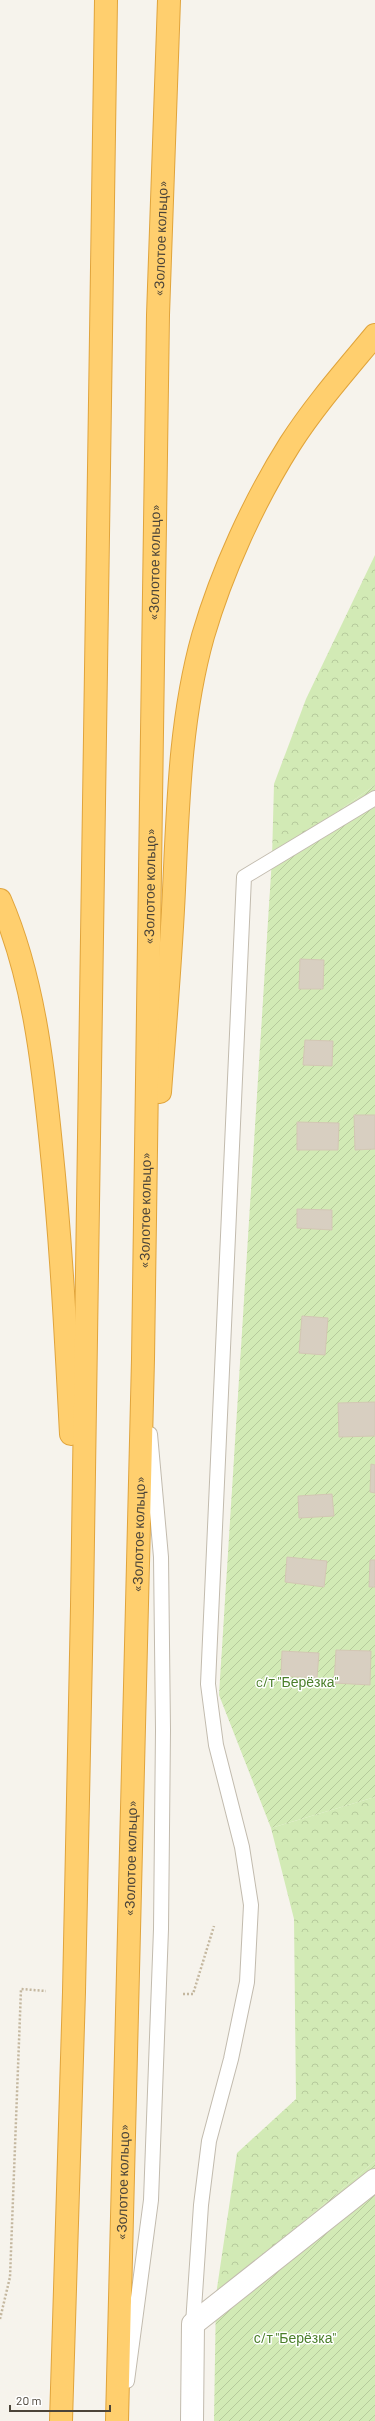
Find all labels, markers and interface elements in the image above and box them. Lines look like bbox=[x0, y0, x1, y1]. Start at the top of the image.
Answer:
street label: «Золотое кольцо» bbox=[150, 180, 171, 297]
street label: «Золотое кольцо» bbox=[145, 504, 163, 621]
street label: «Золотое кольцо» bbox=[140, 828, 159, 945]
street label: «Золотое кольцо» bbox=[135, 1152, 154, 1269]
street label: «Золотое кольцо» bbox=[128, 1476, 148, 1593]
park label: c/т "Берёзка" bbox=[256, 1673, 339, 1690]
street label: «Золотое кольцо» bbox=[120, 1800, 140, 1917]
street label: «Золотое кольцо» bbox=[112, 2124, 132, 2240]
park label: с/т "Берёзка" bbox=[254, 2329, 336, 2346]
scale bar bbox=[10, 2387, 110, 2413]
text: 20 m bbox=[16, 2393, 42, 2407]

